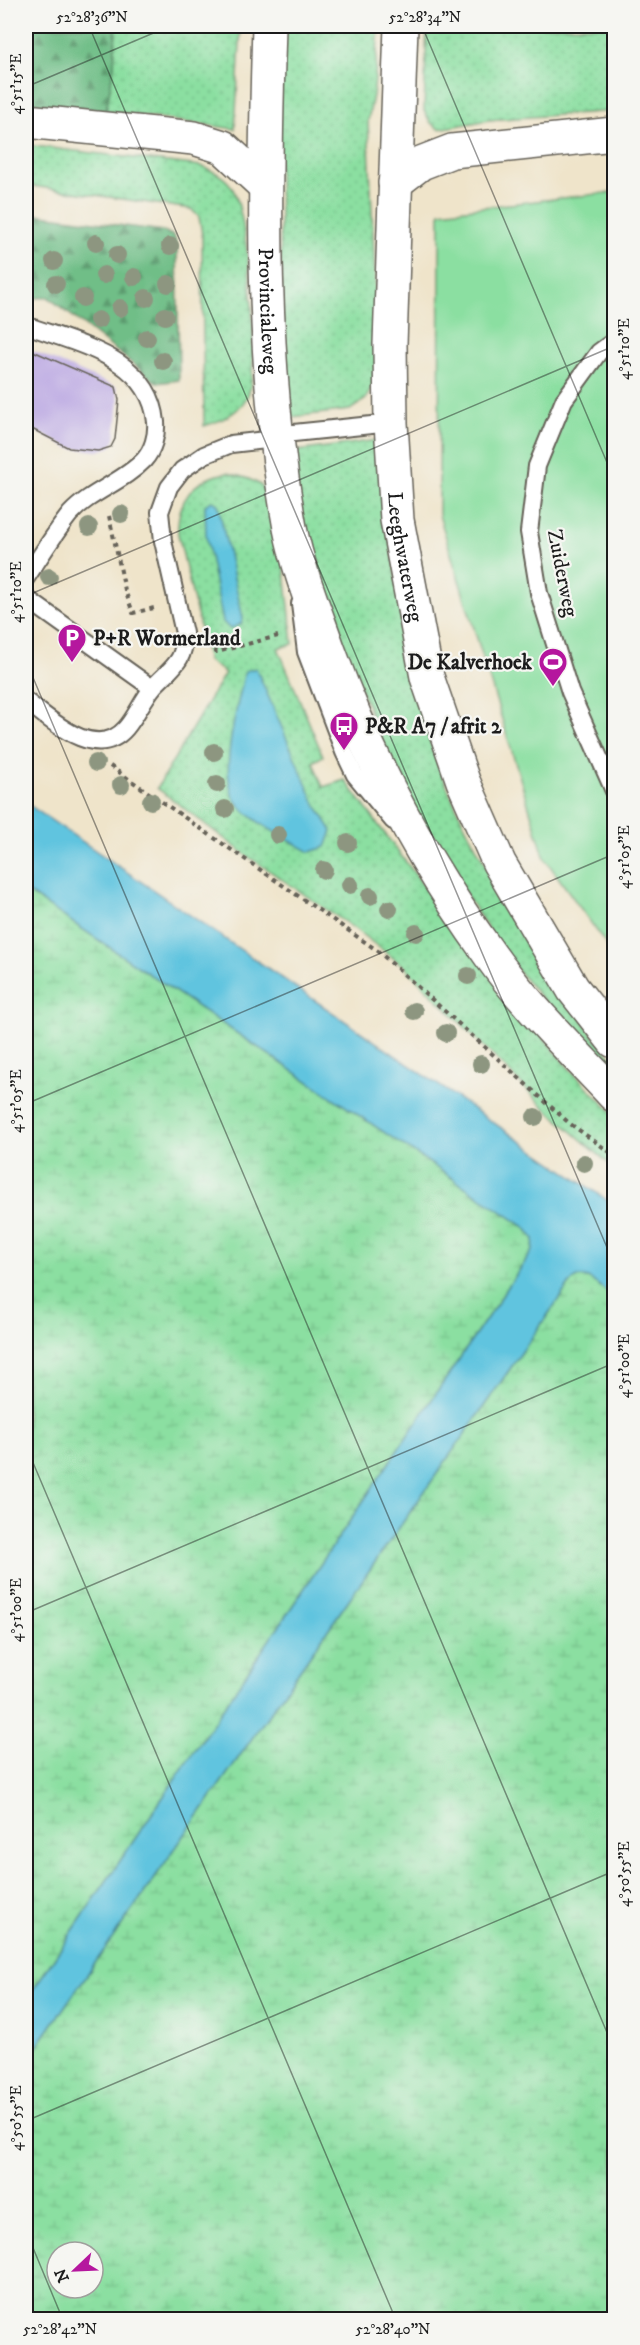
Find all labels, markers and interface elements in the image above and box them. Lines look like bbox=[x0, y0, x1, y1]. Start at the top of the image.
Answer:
text: 52°28'36"N bbox=[56, 8, 128, 27]
text: 52°28'34"N bbox=[389, 8, 461, 27]
text: 4°51'15"E bbox=[7, 53, 26, 115]
street label: Provincialeweg bbox=[252, 248, 283, 376]
text: 4°51'10"E bbox=[615, 318, 634, 380]
street label: Leeghwaterweg bbox=[381, 491, 428, 625]
street label: Zuiderweg bbox=[541, 527, 583, 620]
text: 4°51'10"E bbox=[7, 561, 26, 623]
parking icon: P+R Wormerland bbox=[56, 622, 88, 664]
place label: P+R Wormerland bbox=[93, 626, 241, 652]
sports icon: De Kalverhoek bbox=[537, 646, 569, 688]
place label: De Kalverhoek bbox=[407, 650, 533, 676]
bus stop icon: P&R A7 / afrit 2 bbox=[328, 710, 360, 752]
place label: P&R A7 / afrit 2 bbox=[365, 714, 502, 740]
text: 4°51'05"E bbox=[615, 825, 634, 889]
text: 4°51'05"E bbox=[7, 1069, 26, 1133]
text: 4°51'00"E bbox=[615, 1333, 634, 1398]
text: 4°51'00"E bbox=[7, 1577, 26, 1642]
text: 4°50'55"E bbox=[615, 1841, 634, 1907]
text: 4°50'55"E bbox=[7, 2085, 26, 2151]
north arrow bbox=[45, 2240, 105, 2300]
text: N bbox=[50, 2266, 74, 2285]
text: 52°28'42"N bbox=[23, 2320, 97, 2339]
text: 52°28'40"N bbox=[356, 2320, 430, 2339]

